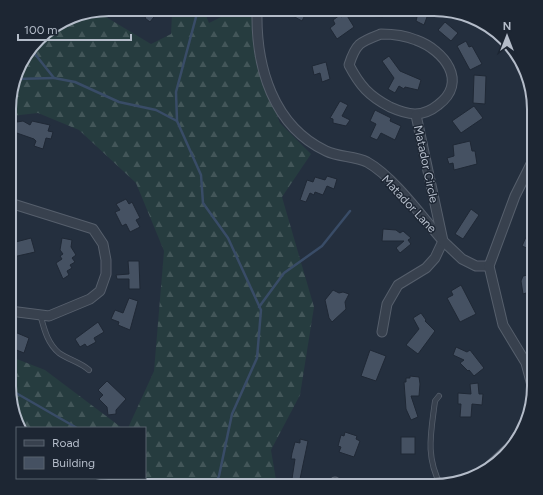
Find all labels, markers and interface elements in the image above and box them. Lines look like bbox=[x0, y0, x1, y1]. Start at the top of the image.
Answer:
scale bar bbox=[18, 16, 131, 42]
north arrow bbox=[487, 16, 527, 56]
text: N bbox=[503, 20, 511, 33]
text: 100 m bbox=[24, 23, 58, 37]
street label: Matador Circle bbox=[411, 124, 441, 205]
street label: Matador Lane bbox=[379, 172, 439, 236]
legend bbox=[16, 427, 146, 479]
text: Road bbox=[52, 436, 80, 450]
text: Building bbox=[52, 456, 95, 470]

